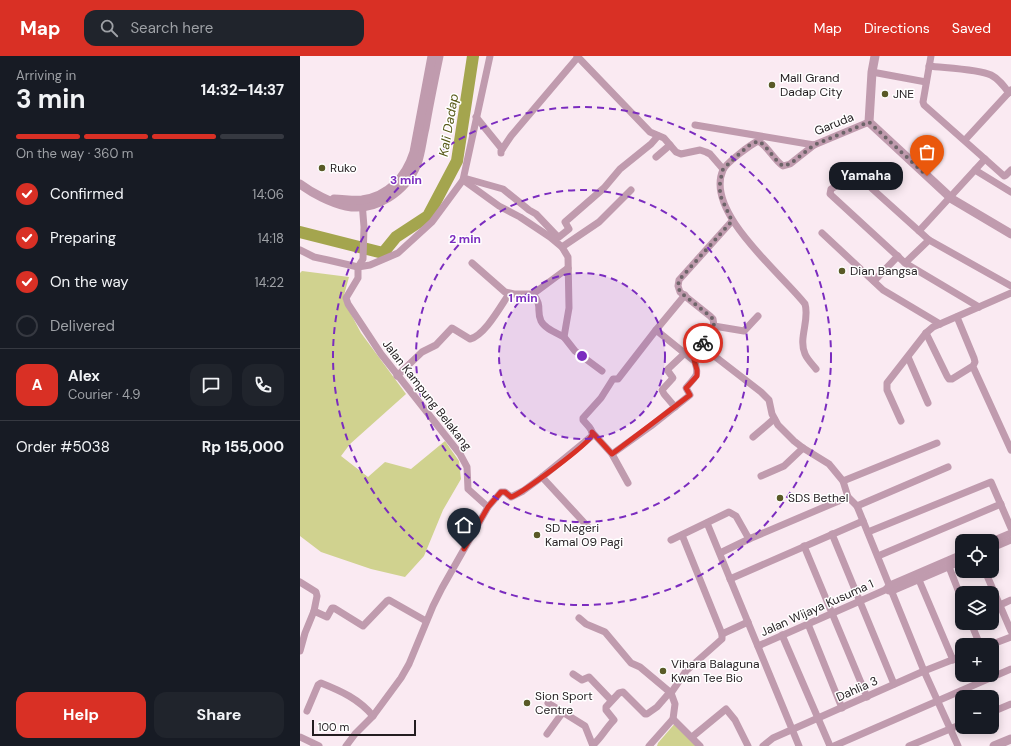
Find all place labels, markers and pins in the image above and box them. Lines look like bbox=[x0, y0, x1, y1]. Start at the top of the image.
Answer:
place label: Mall Grand Dadap City bbox=[780, 70, 843, 100]
marker: Mall Grand Dadap City bbox=[767, 80, 777, 90]
place label: JNE bbox=[893, 86, 914, 102]
marker: JNE bbox=[880, 89, 890, 99]
pin bbox=[910, 135, 944, 176]
place label: Ruko bbox=[330, 160, 357, 176]
callout: Yamaha bbox=[829, 162, 903, 190]
marker: Ruko bbox=[317, 163, 327, 173]
place label: Dian Bangsa bbox=[850, 263, 918, 279]
marker: Dian Bangsa bbox=[837, 266, 847, 276]
centre of rings bbox=[575, 349, 589, 363]
place label: SDS Bethel bbox=[788, 490, 848, 506]
marker: SDS Bethel bbox=[775, 493, 785, 503]
pin bbox=[447, 508, 481, 549]
place label: SD Negeri Kamal 09 Pagi bbox=[545, 520, 623, 550]
marker: SD Negeri Kamal 09 Pagi bbox=[532, 530, 542, 540]
place label: Vihara Balaguna Kwan Tee Bio bbox=[671, 656, 759, 686]
marker: Vihara Balaguna Kwan Tee Bio bbox=[658, 666, 668, 676]
place label: Sion Sport Centre bbox=[535, 688, 593, 718]
marker: Sion Sport Centre bbox=[522, 698, 532, 708]

